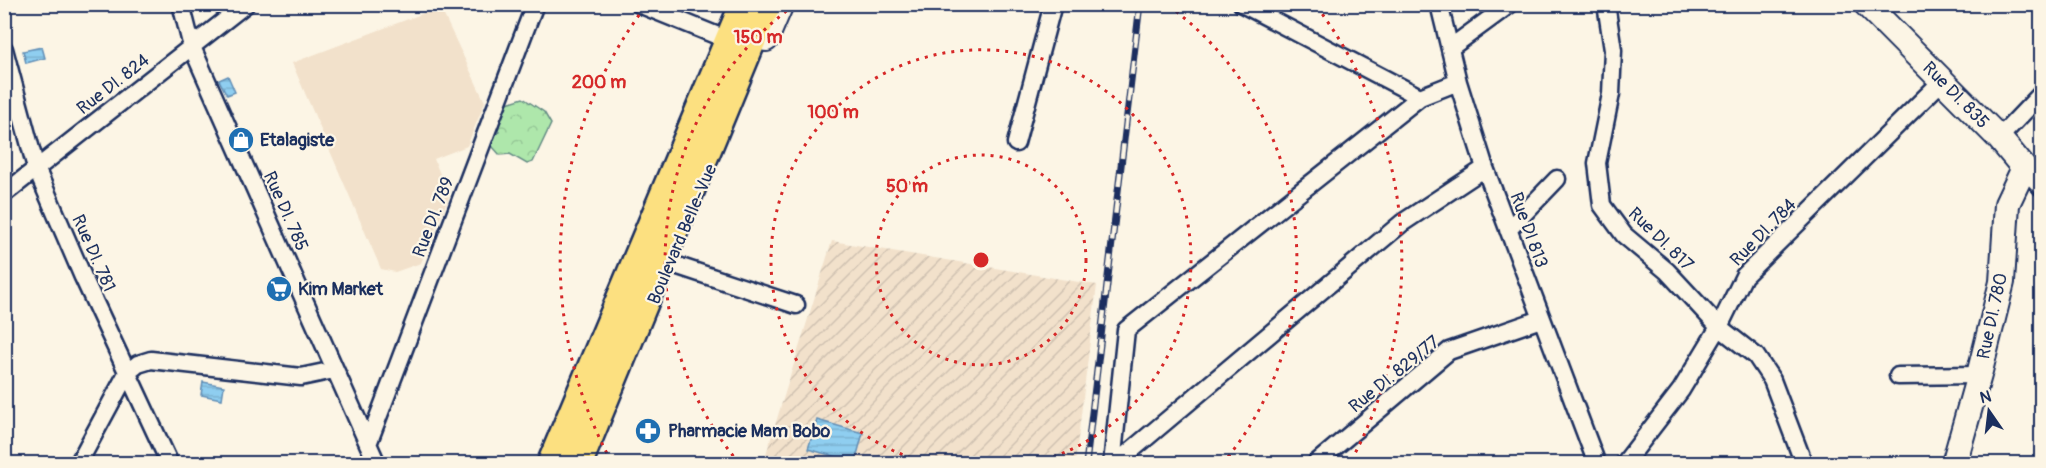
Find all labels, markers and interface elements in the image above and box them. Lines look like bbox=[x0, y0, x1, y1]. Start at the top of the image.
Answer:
text: 150 m bbox=[734, 26, 783, 49]
street label: Rue DI. 824 bbox=[72, 49, 155, 120]
street label: Rue DI. 835 bbox=[1918, 57, 1994, 134]
text: 200 m bbox=[572, 71, 626, 94]
text: 100 m bbox=[807, 101, 859, 124]
shop icon: Etalagiste bbox=[226, 125, 256, 155]
place label: Etalagiste bbox=[260, 129, 335, 152]
street label: Boulevard Belle-Vue bbox=[643, 160, 722, 308]
street label: Rue DI. 785 bbox=[258, 168, 313, 255]
street label: Rue DI. 789 bbox=[408, 174, 459, 261]
text: 50 m bbox=[886, 175, 928, 198]
street label: Rue DI 813 bbox=[1504, 189, 1553, 271]
street label: Rue DI. 784 bbox=[1725, 193, 1802, 271]
street label: Rue DI. 817 bbox=[1623, 203, 1699, 276]
street label: Rue DI. 781 bbox=[66, 211, 121, 295]
centre of rings bbox=[971, 250, 991, 270]
street label: Rue DI. 780 bbox=[1972, 271, 2013, 361]
supermarket icon: Kim Market bbox=[264, 274, 294, 304]
place label: Kim Market bbox=[298, 278, 384, 301]
street label: Rue DI. 829/77 bbox=[1344, 330, 1445, 418]
north arrow bbox=[1959, 381, 2019, 441]
text: N bbox=[1978, 386, 1993, 408]
pharmacy icon: Pharmacie Mam Bobo bbox=[633, 416, 663, 446]
place label: Pharmacie Mam Bobo bbox=[668, 420, 831, 443]

